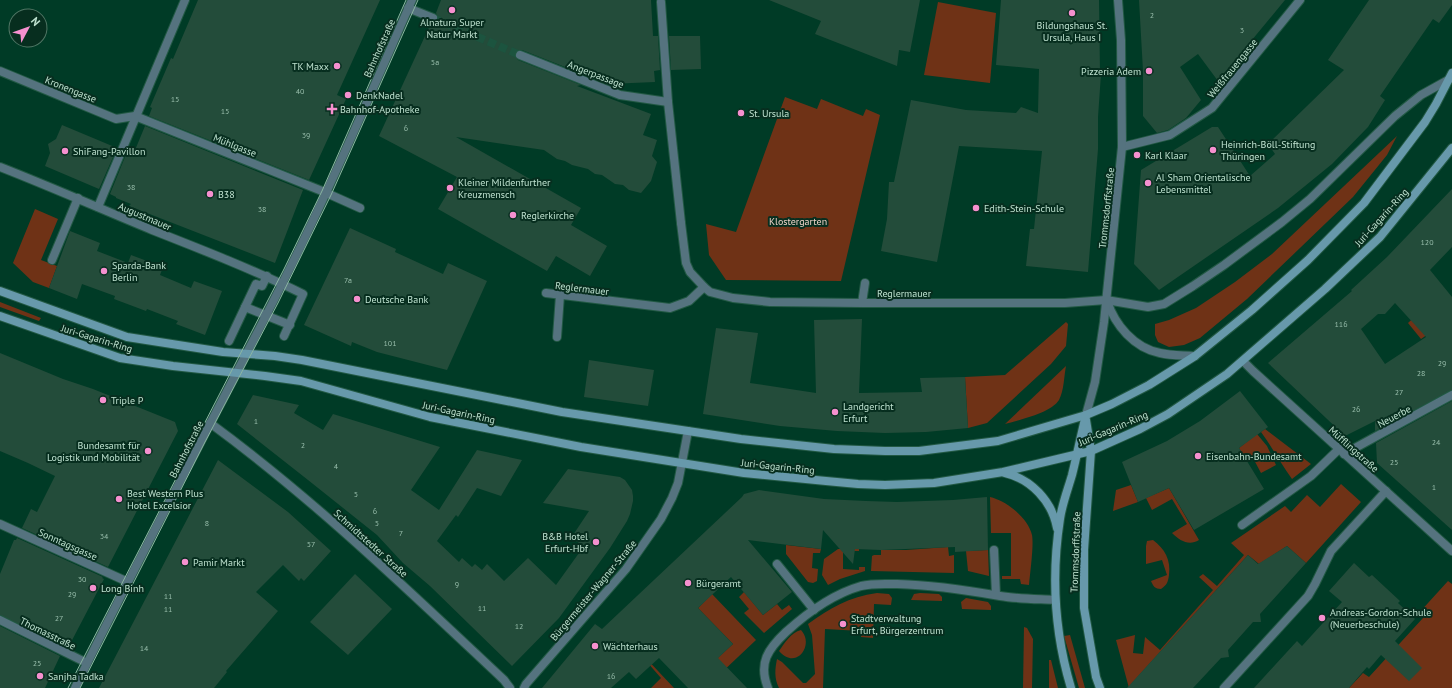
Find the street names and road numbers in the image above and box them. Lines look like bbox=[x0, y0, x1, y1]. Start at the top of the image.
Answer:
street label: Bahnhofstraße bbox=[361, 17, 398, 79]
street label: Weißfrauengasse bbox=[1204, 36, 1260, 101]
street label: Angerpassage bbox=[566, 58, 626, 91]
street label: Kronengasse bbox=[43, 73, 98, 106]
street label: Mühlgasse bbox=[211, 131, 258, 160]
street label: Trommsdorffstraße bbox=[1096, 167, 1117, 249]
street label: Juri-Gagarin-Ring bbox=[1351, 185, 1411, 250]
street label: Augustmauer bbox=[116, 199, 174, 234]
street label: Reglermauer bbox=[554, 279, 610, 298]
street label: Reglermauer bbox=[877, 287, 932, 300]
street label: Juri-Gagarin-Ring bbox=[59, 321, 134, 356]
street label: Juri-Gagarin-Ring bbox=[420, 398, 496, 427]
street label: Neuerbe bbox=[1375, 402, 1413, 431]
street label: Juri-Gagarin-Ring bbox=[1076, 408, 1150, 449]
street label: Bahnhofstraße bbox=[166, 418, 206, 480]
street label: Müfflingstraße bbox=[1326, 424, 1381, 475]
street label: Juri-Gagarin-Ring bbox=[739, 456, 815, 477]
street label: Schmidtstedter Straße bbox=[331, 507, 410, 580]
street label: Trommsdorffstraße bbox=[1068, 511, 1083, 593]
street label: Sonntagsgasse bbox=[36, 526, 99, 563]
street label: Bürgermeister-Wagner-Straße bbox=[547, 537, 639, 643]
street label: Thomasstraße bbox=[18, 614, 78, 653]

